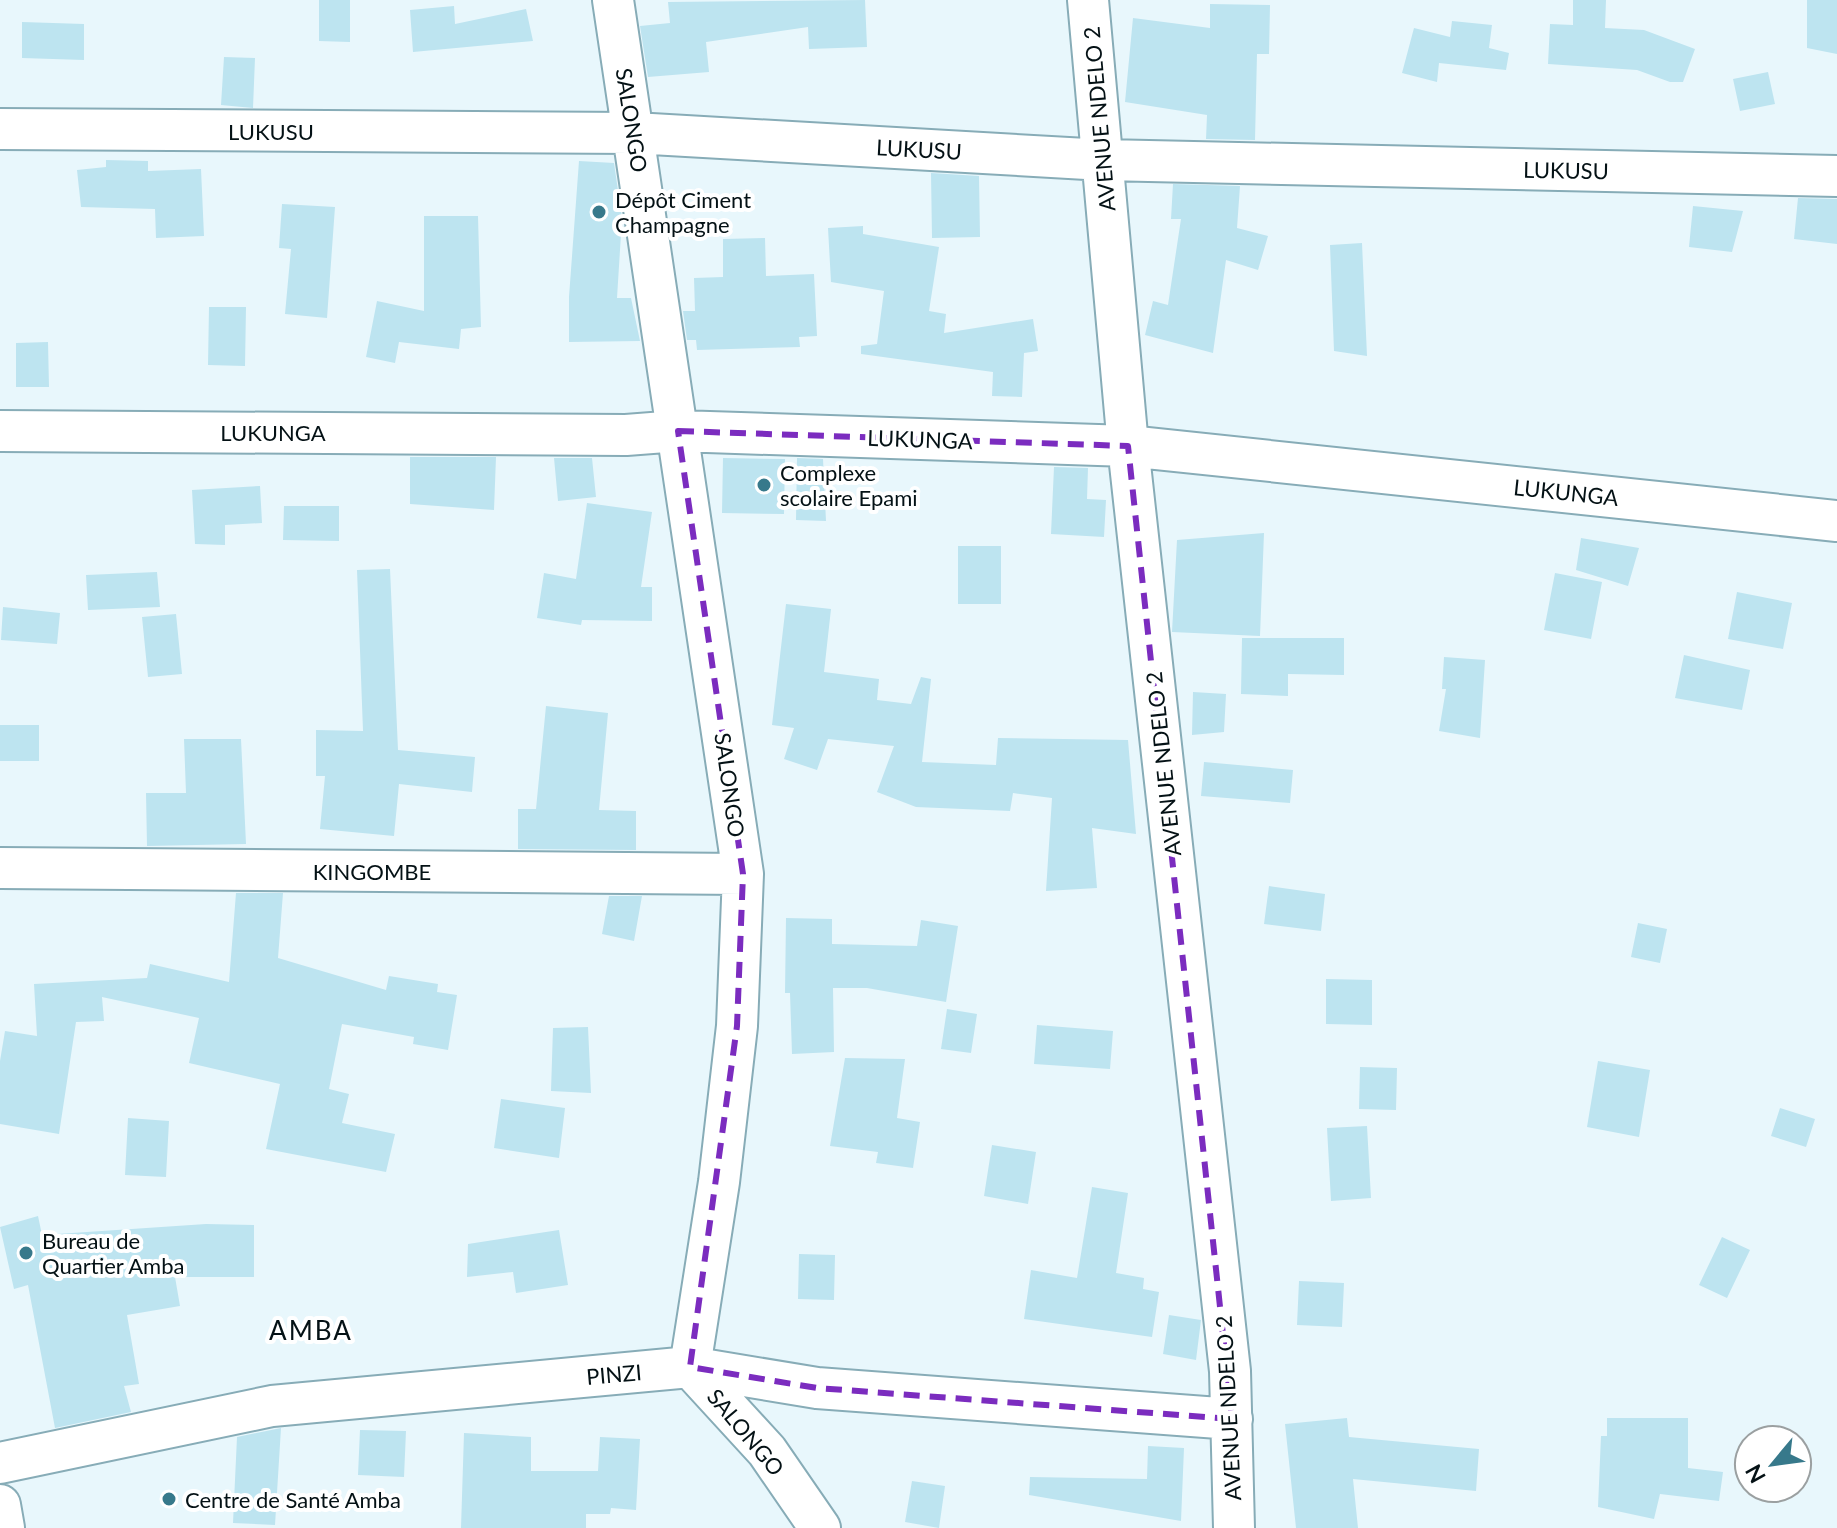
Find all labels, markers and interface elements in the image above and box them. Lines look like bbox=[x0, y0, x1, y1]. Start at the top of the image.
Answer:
street label: AVENUE NDELO 2 bbox=[1077, 25, 1121, 213]
street label: SALONGO bbox=[610, 66, 654, 174]
street label: LUKUSU bbox=[228, 118, 314, 145]
street label: LUKUSU bbox=[875, 133, 963, 165]
street label: LUKUSU bbox=[1523, 156, 1609, 184]
place label: Dépôt Ciment Champagne bbox=[615, 186, 751, 238]
marker: Dépôt Ciment Champagne bbox=[590, 203, 608, 221]
street label: LUKUNGA bbox=[220, 419, 326, 446]
street label: LUKUNGA bbox=[867, 424, 973, 454]
place label: Complexe scolaire Epami bbox=[780, 459, 918, 511]
street label: LUKUNGA bbox=[1512, 473, 1620, 511]
marker: Complexe scolaire Epami bbox=[755, 476, 773, 494]
street label: AVENUE NDELO 2 bbox=[1140, 670, 1186, 858]
street label: SALONGO bbox=[709, 731, 751, 839]
street label: KINGOMBE bbox=[313, 858, 431, 885]
place label: Bureau de Quartier Amba bbox=[42, 1227, 184, 1279]
marker: Bureau de Quartier Amba bbox=[17, 1244, 35, 1262]
district label: AMBA bbox=[269, 1314, 353, 1346]
street label: AVENUE NDELO 2 bbox=[1210, 1315, 1246, 1501]
street label: PINZI bbox=[585, 1358, 643, 1390]
street label: SALONGO bbox=[702, 1383, 790, 1481]
north arrow bbox=[1733, 1424, 1813, 1504]
text: N bbox=[1739, 1460, 1771, 1488]
place label: Centre de Santé Amba bbox=[185, 1486, 401, 1513]
marker: Centre de Santé Amba bbox=[160, 1490, 178, 1508]

